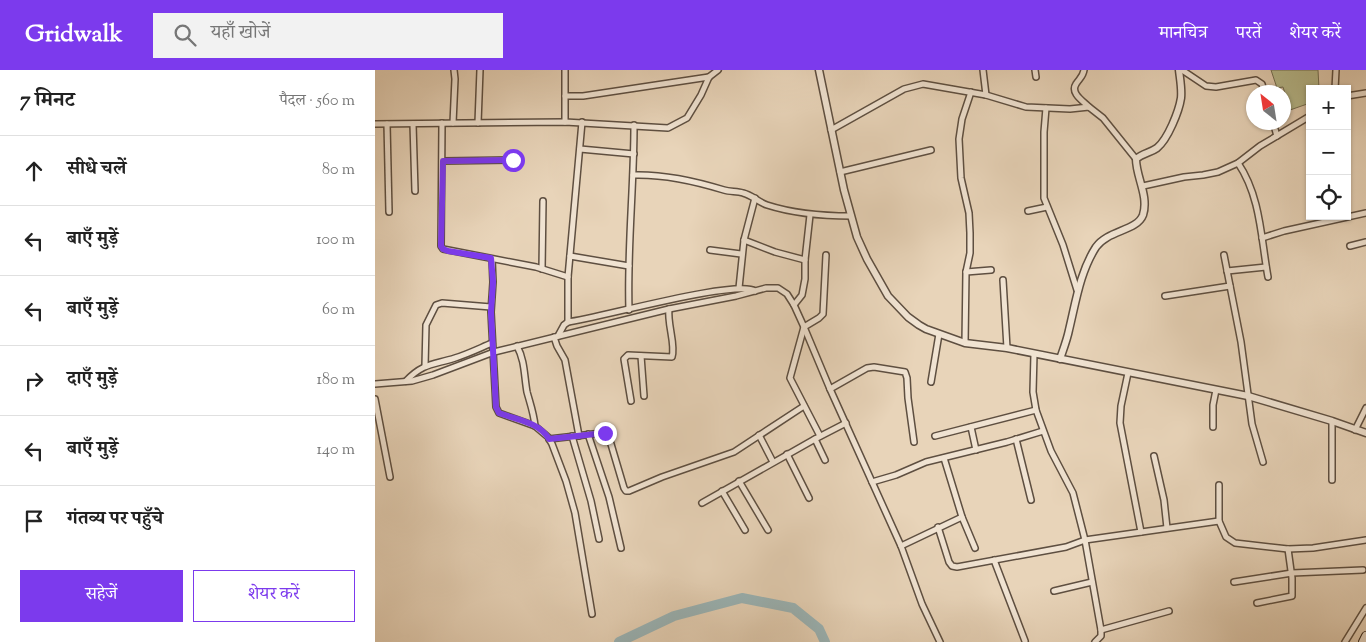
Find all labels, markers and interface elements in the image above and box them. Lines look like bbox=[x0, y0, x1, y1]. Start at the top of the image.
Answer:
search box bbox=[153, 13, 503, 58]
text: Gridwalk bbox=[25, 18, 123, 52]
text: यहाँ खोजें bbox=[211, 20, 270, 47]
icon: search bbox=[171, 21, 199, 49]
text: मानचित्र bbox=[1159, 21, 1208, 47]
text: परतें bbox=[1236, 21, 1261, 47]
text: शेयर करें bbox=[1289, 21, 1341, 47]
north arrow bbox=[1246, 85, 1291, 130]
map controls bbox=[1306, 85, 1351, 220]
button: + bbox=[1306, 85, 1351, 130]
text: 7 मिनट bbox=[20, 86, 75, 116]
text: पैदल · 560 m bbox=[279, 90, 355, 113]
button: − bbox=[1306, 130, 1351, 175]
route start bbox=[502, 149, 525, 172]
text: सीधे चलें bbox=[67, 156, 126, 183]
icon: ahead bbox=[20, 157, 48, 185]
text: 80 m bbox=[322, 159, 355, 182]
button: locate bbox=[1306, 175, 1351, 220]
text: बाएँ मुड़ें bbox=[67, 226, 118, 253]
icon: left bbox=[20, 227, 48, 255]
text: 100 m bbox=[316, 229, 355, 252]
text: बाएँ मुड़ें bbox=[67, 296, 118, 323]
icon: left bbox=[20, 297, 48, 325]
text: 60 m bbox=[322, 299, 355, 322]
text: दाएँ मुड़ें bbox=[67, 366, 118, 393]
icon: right bbox=[20, 367, 48, 395]
text: 180 m bbox=[316, 369, 355, 392]
route end bbox=[594, 422, 617, 445]
text: बाएँ मुड़ें bbox=[67, 436, 118, 463]
icon: left bbox=[20, 437, 48, 465]
text: 140 m bbox=[317, 439, 355, 462]
text: गंतव्य पर पहुँचे bbox=[67, 506, 163, 533]
icon: arrive bbox=[20, 507, 48, 535]
button: सहेजें bbox=[20, 570, 183, 622]
button: शेयर करें bbox=[193, 570, 355, 622]

